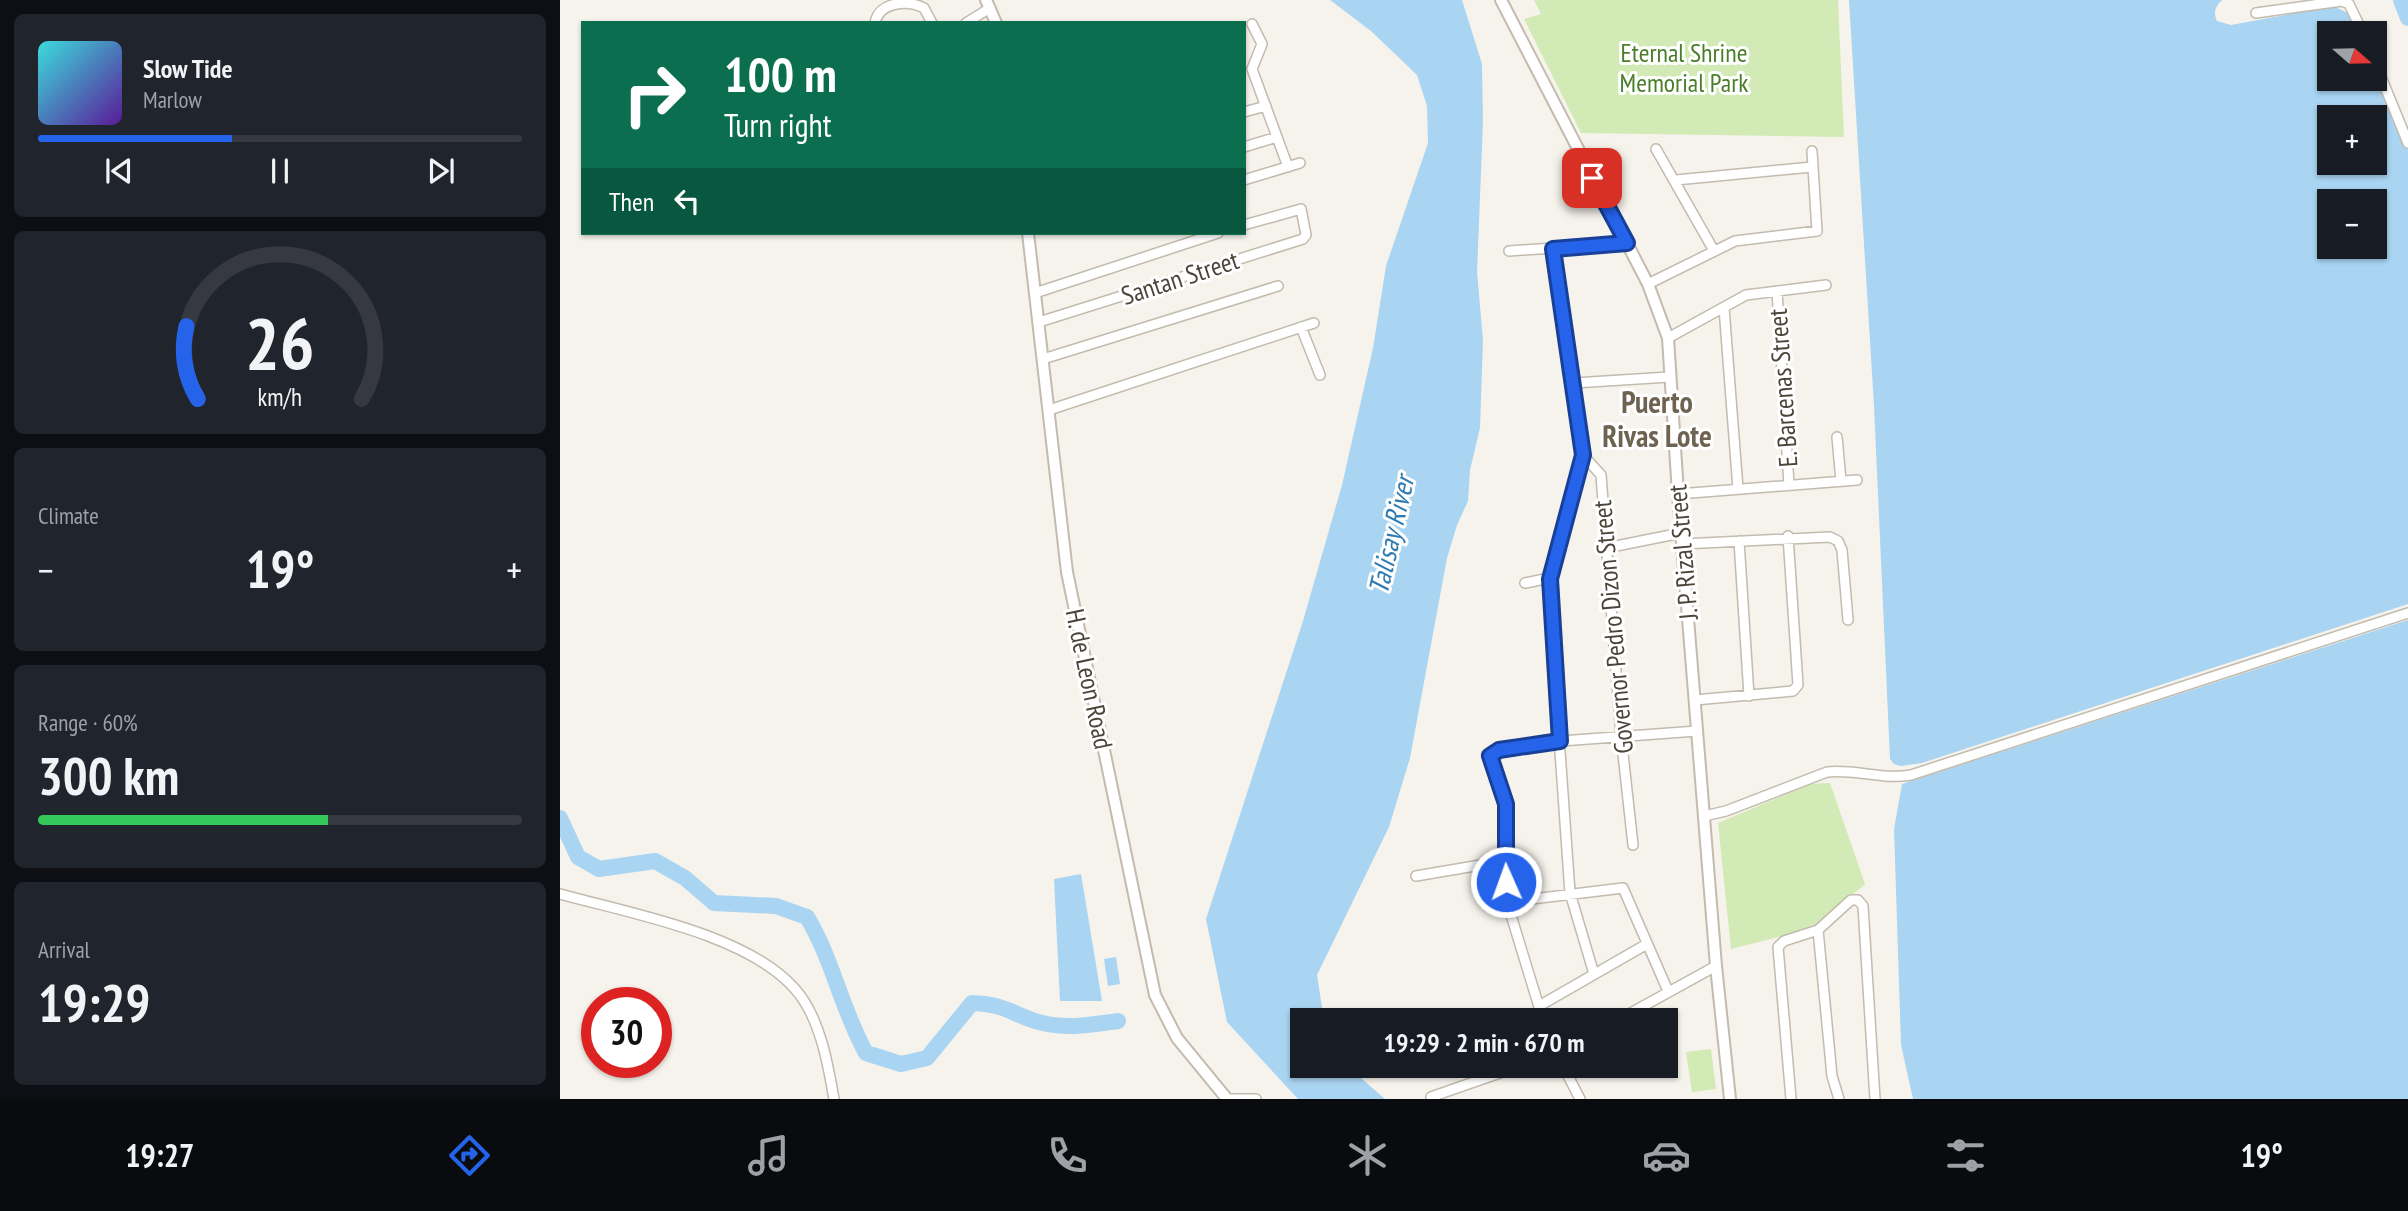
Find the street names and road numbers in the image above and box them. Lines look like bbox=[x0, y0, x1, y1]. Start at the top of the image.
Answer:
street label: Santan Street bbox=[1117, 243, 1243, 312]
street label: E. Barcenas Street bbox=[1761, 308, 1805, 468]
street label: J. P. Rizal Street bbox=[1660, 483, 1705, 622]
street label: Governor Pedro Dizon Street bbox=[1585, 499, 1640, 755]
street label: H. de Leon Road bbox=[1059, 606, 1120, 752]

